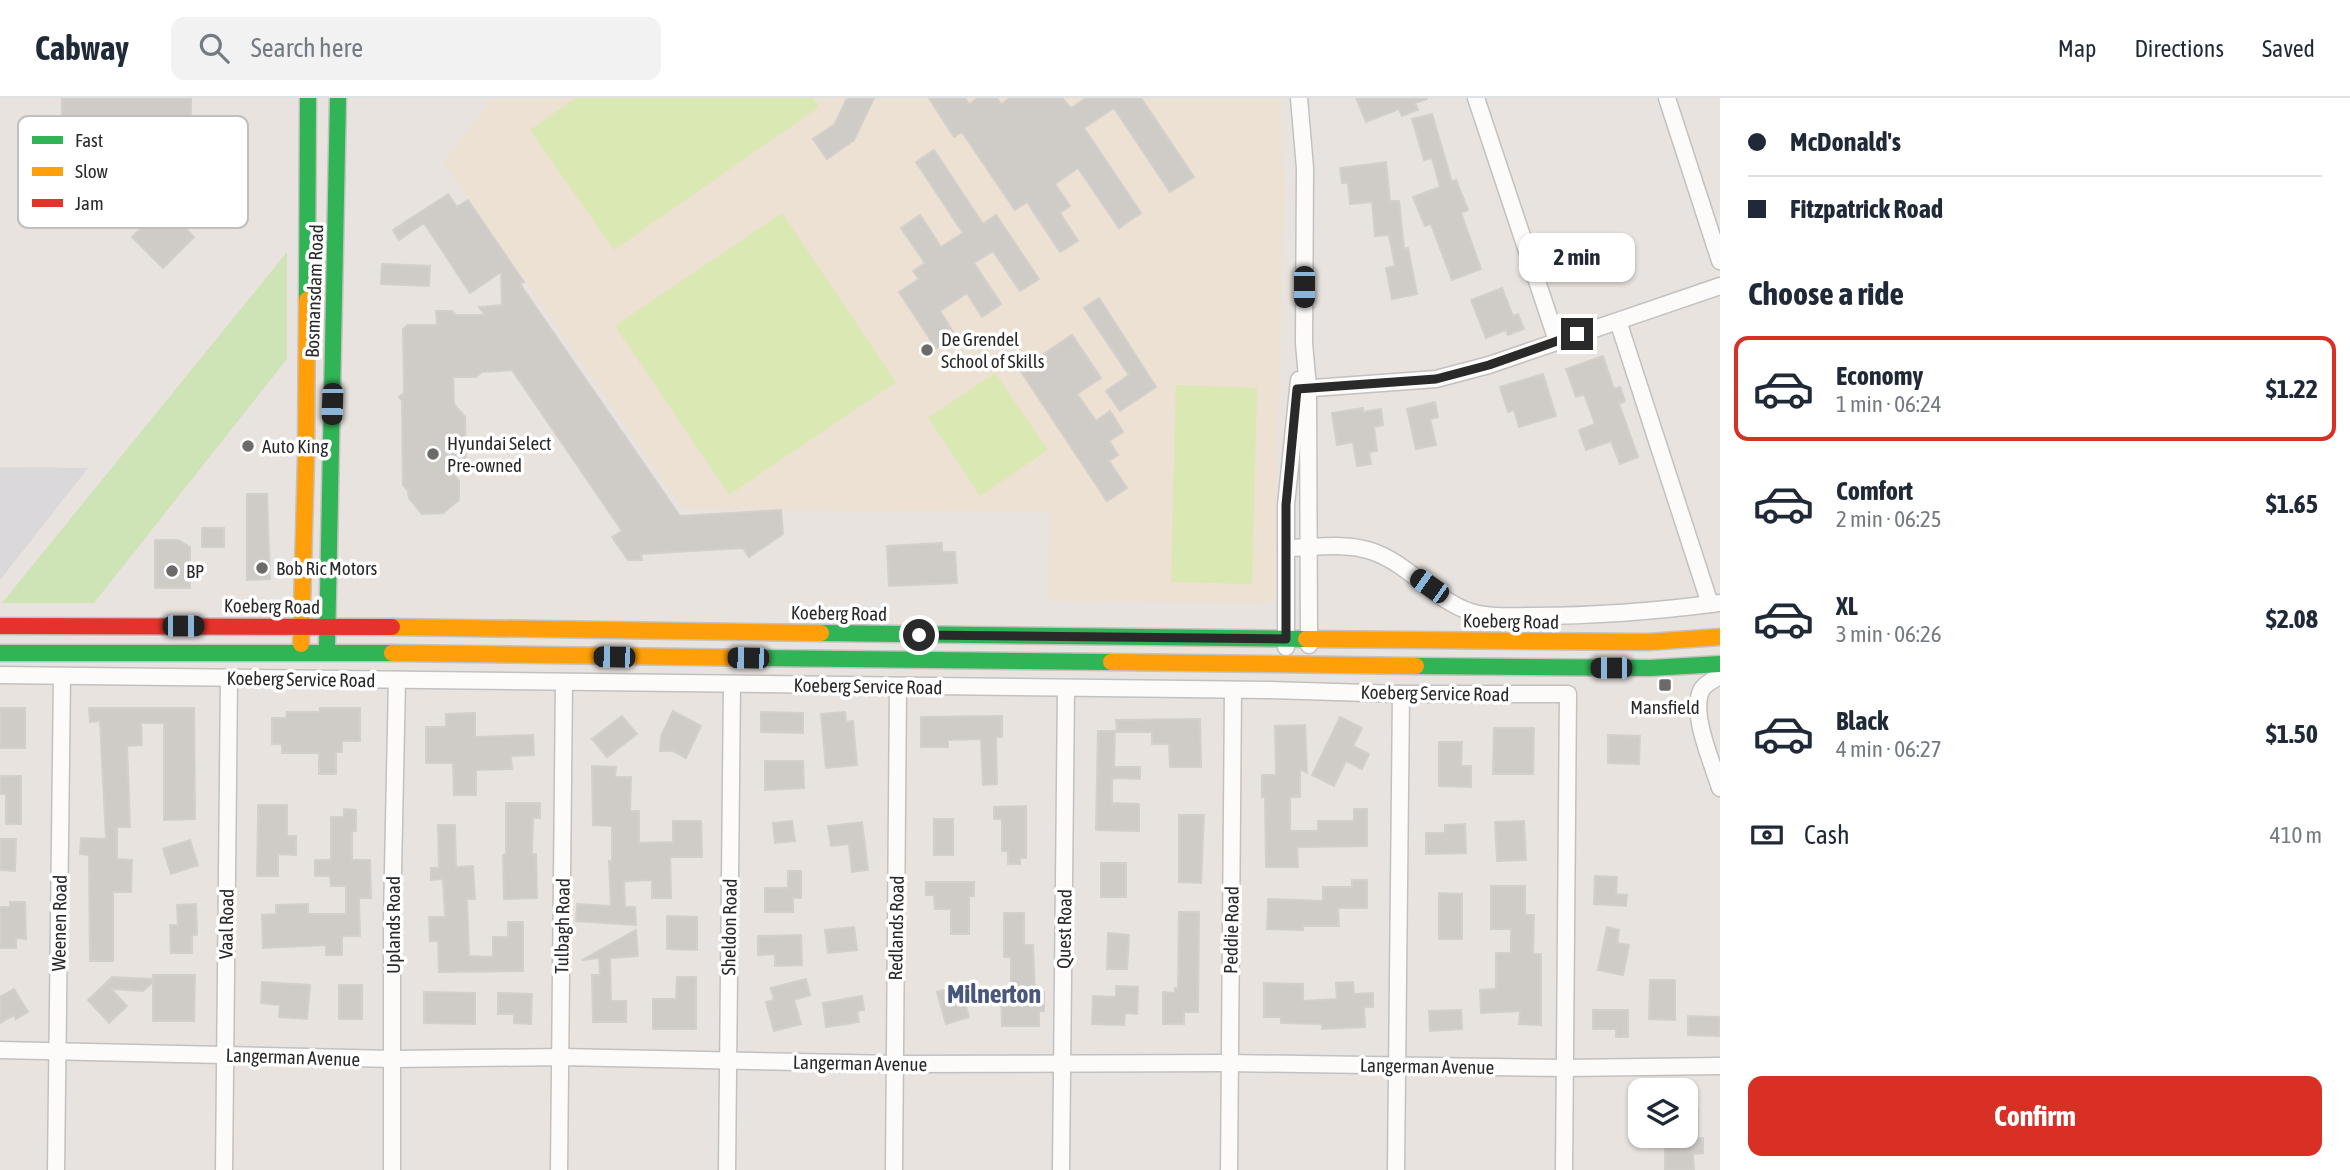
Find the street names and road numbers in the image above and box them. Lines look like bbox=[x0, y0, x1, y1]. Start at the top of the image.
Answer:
street label: Bosmansdam Road bbox=[301, 224, 327, 358]
street label: Koeberg Road bbox=[224, 594, 320, 618]
street label: Koeberg Road bbox=[791, 601, 887, 625]
street label: Koeberg Road bbox=[1463, 609, 1559, 633]
street label: Koeberg Service Road bbox=[226, 667, 376, 691]
street label: Koeberg Service Road bbox=[793, 674, 943, 698]
street label: Koeberg Service Road bbox=[1360, 681, 1510, 705]
street label: Weenen Road bbox=[47, 875, 71, 971]
street label: Redlands Road bbox=[884, 875, 908, 981]
street label: Uplands Road bbox=[382, 876, 404, 974]
street label: Tulbagh Road bbox=[550, 878, 574, 974]
street label: Sheldon Road bbox=[717, 878, 741, 976]
street label: Peddie Road bbox=[1219, 886, 1243, 974]
street label: Vaal Road bbox=[214, 889, 238, 959]
street label: Quest Road bbox=[1052, 889, 1076, 969]
street label: Langerman Avenue bbox=[225, 1044, 361, 1070]
street label: Langerman Avenue bbox=[793, 1051, 927, 1075]
street label: Langerman Avenue bbox=[1360, 1054, 1494, 1078]

